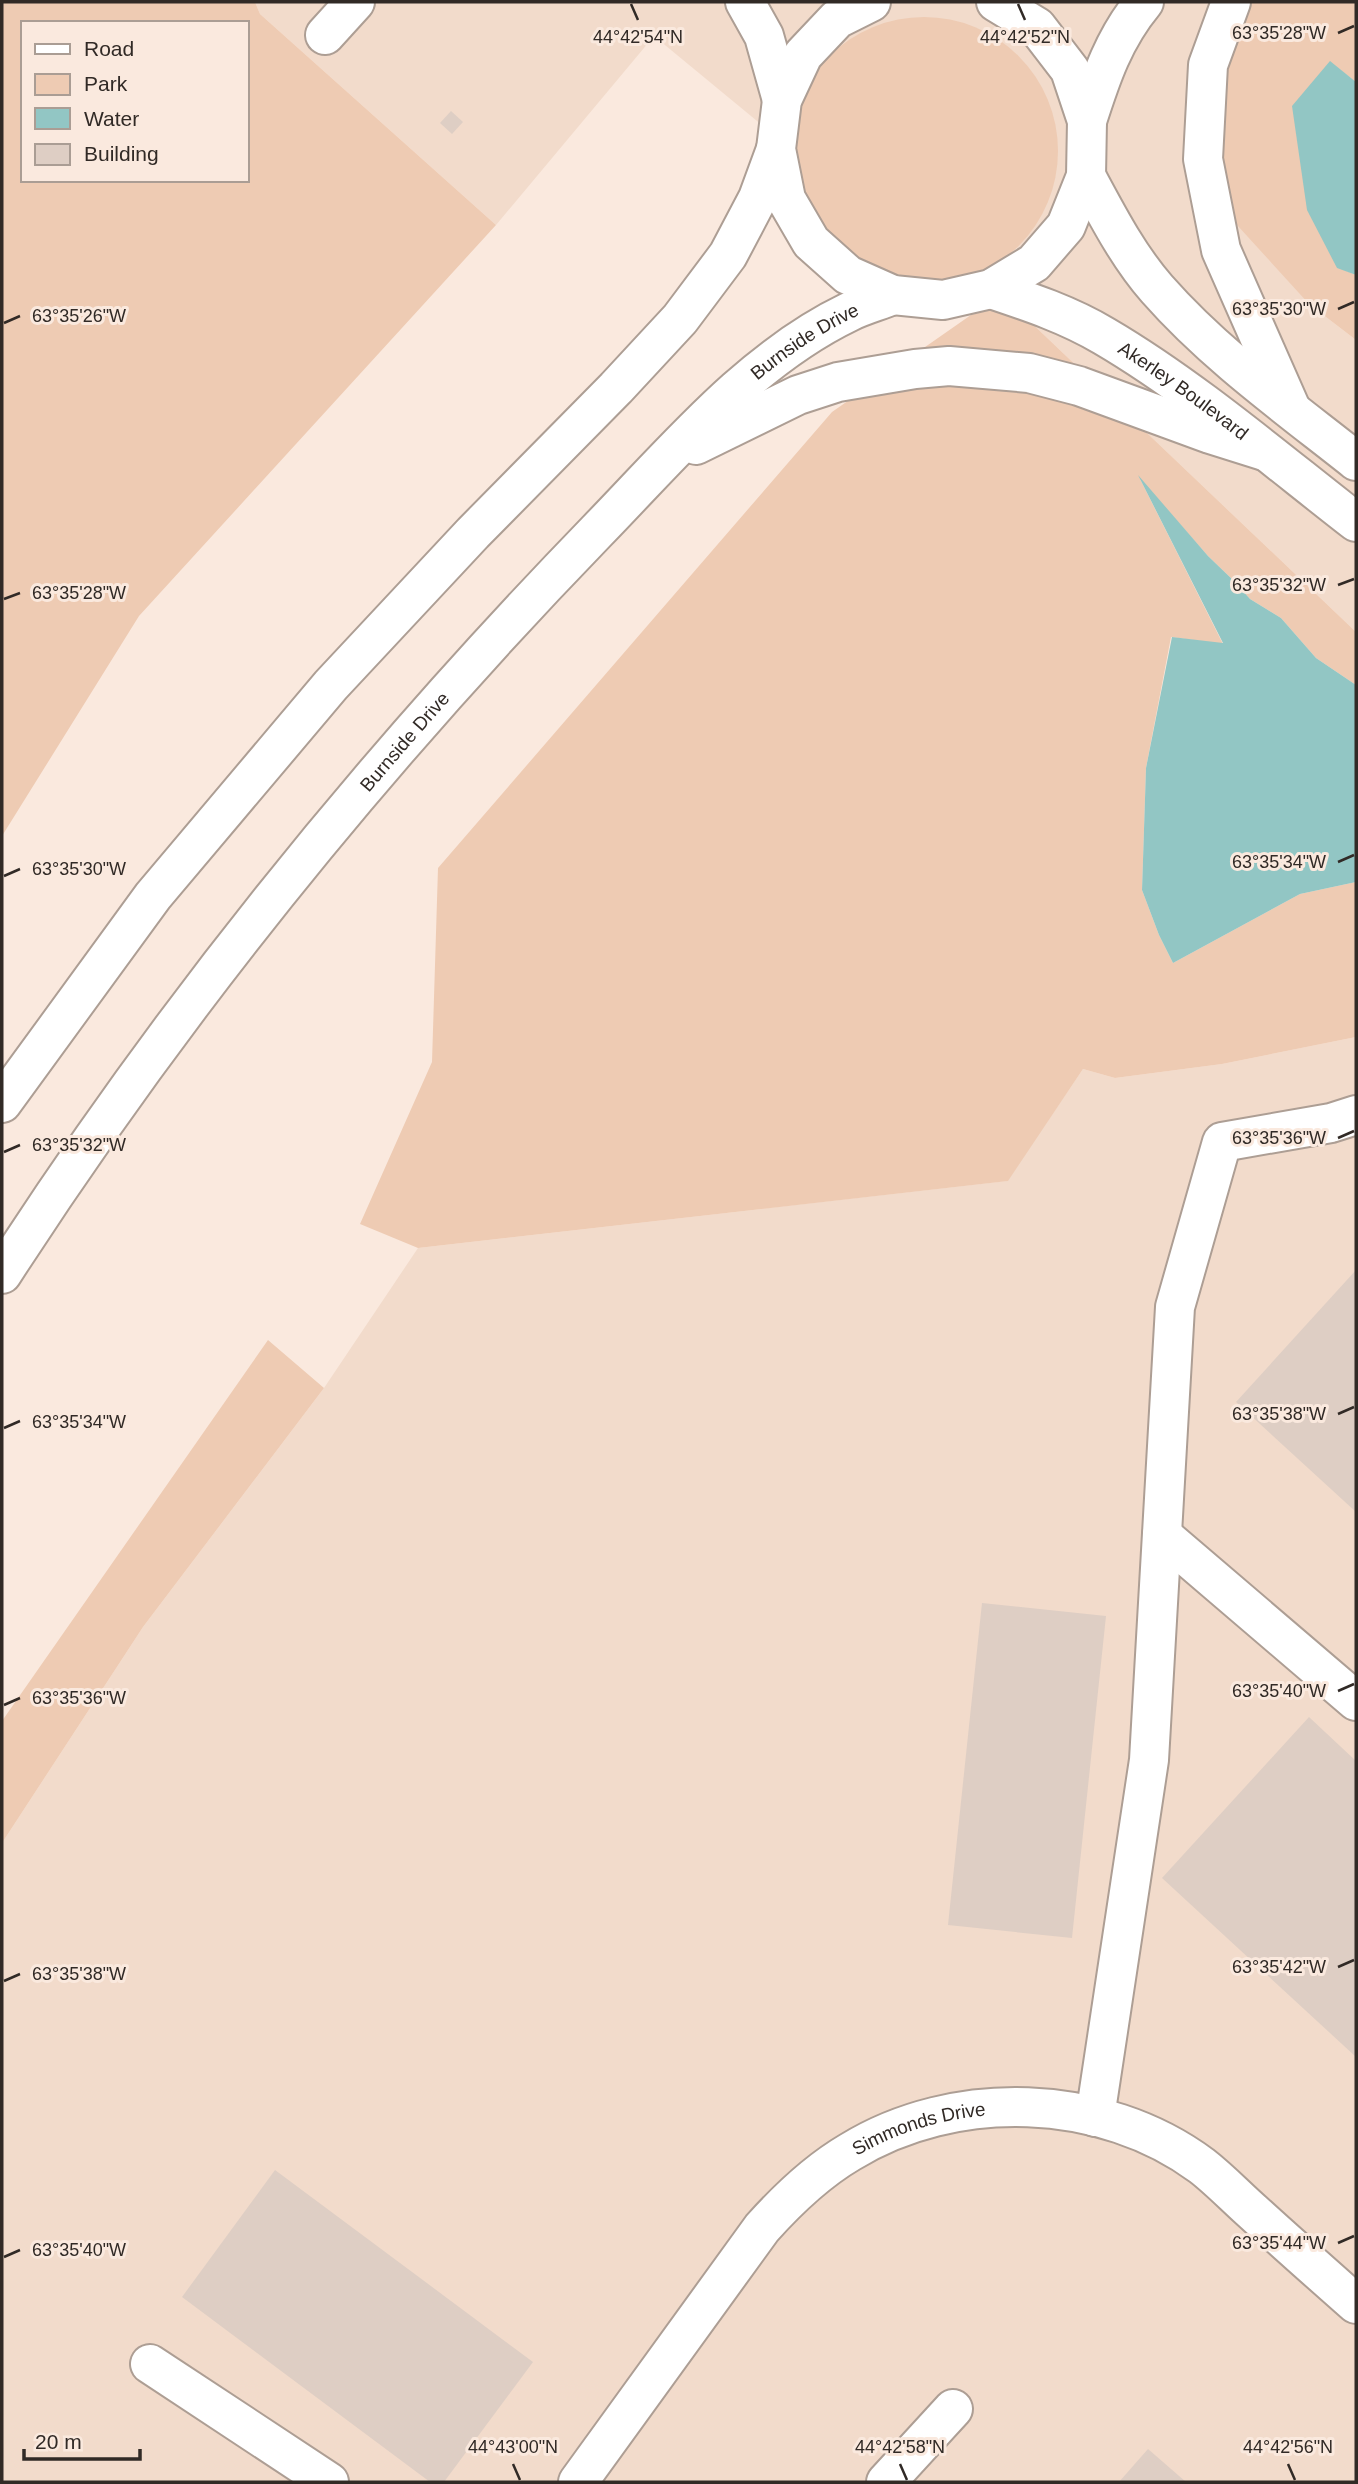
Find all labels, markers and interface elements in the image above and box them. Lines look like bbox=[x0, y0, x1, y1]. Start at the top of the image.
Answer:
legend bbox=[21, 21, 248, 182]
text: 63°35'28"W bbox=[1232, 23, 1326, 43]
text: 44°42'54"N bbox=[593, 27, 683, 47]
text: 44°42'52"N bbox=[980, 27, 1070, 47]
text: Road bbox=[84, 37, 134, 60]
text: Park bbox=[84, 72, 128, 95]
text: Water bbox=[84, 107, 139, 130]
text: Building bbox=[84, 142, 159, 165]
street label: Burnside Drive bbox=[746, 299, 862, 384]
text: 63°35'30"W bbox=[1232, 299, 1326, 319]
text: 63°35'26"W bbox=[32, 306, 126, 326]
street label: Akerley Boulevard bbox=[1115, 337, 1253, 444]
text: 63°35'32"W bbox=[1232, 575, 1326, 595]
text: 63°35'28"W bbox=[32, 583, 126, 603]
street label: Burnside Drive bbox=[355, 687, 453, 795]
text: 63°35'34"W bbox=[1232, 852, 1326, 872]
text: 63°35'30"W bbox=[32, 859, 126, 879]
text: 63°35'36"W bbox=[1232, 1128, 1326, 1148]
text: 63°35'32"W bbox=[32, 1135, 126, 1155]
text: 63°35'38"W bbox=[1232, 1404, 1326, 1424]
text: 63°35'34"W bbox=[32, 1412, 126, 1432]
text: 63°35'40"W bbox=[1232, 1681, 1326, 1701]
text: 63°35'36"W bbox=[32, 1688, 126, 1708]
text: 63°35'42"W bbox=[1232, 1957, 1326, 1977]
text: 63°35'38"W bbox=[32, 1964, 126, 1984]
street label: Simmonds Drive bbox=[848, 2098, 986, 2159]
text: 63°35'44"W bbox=[1232, 2233, 1326, 2253]
text: 63°35'40"W bbox=[32, 2240, 126, 2260]
scale bar bbox=[24, 2418, 140, 2462]
text: 20 m bbox=[35, 2430, 82, 2453]
text: 44°43'00"N bbox=[468, 2437, 558, 2457]
text: 44°42'58"N bbox=[855, 2437, 945, 2457]
text: 44°42'56"N bbox=[1243, 2437, 1333, 2457]

